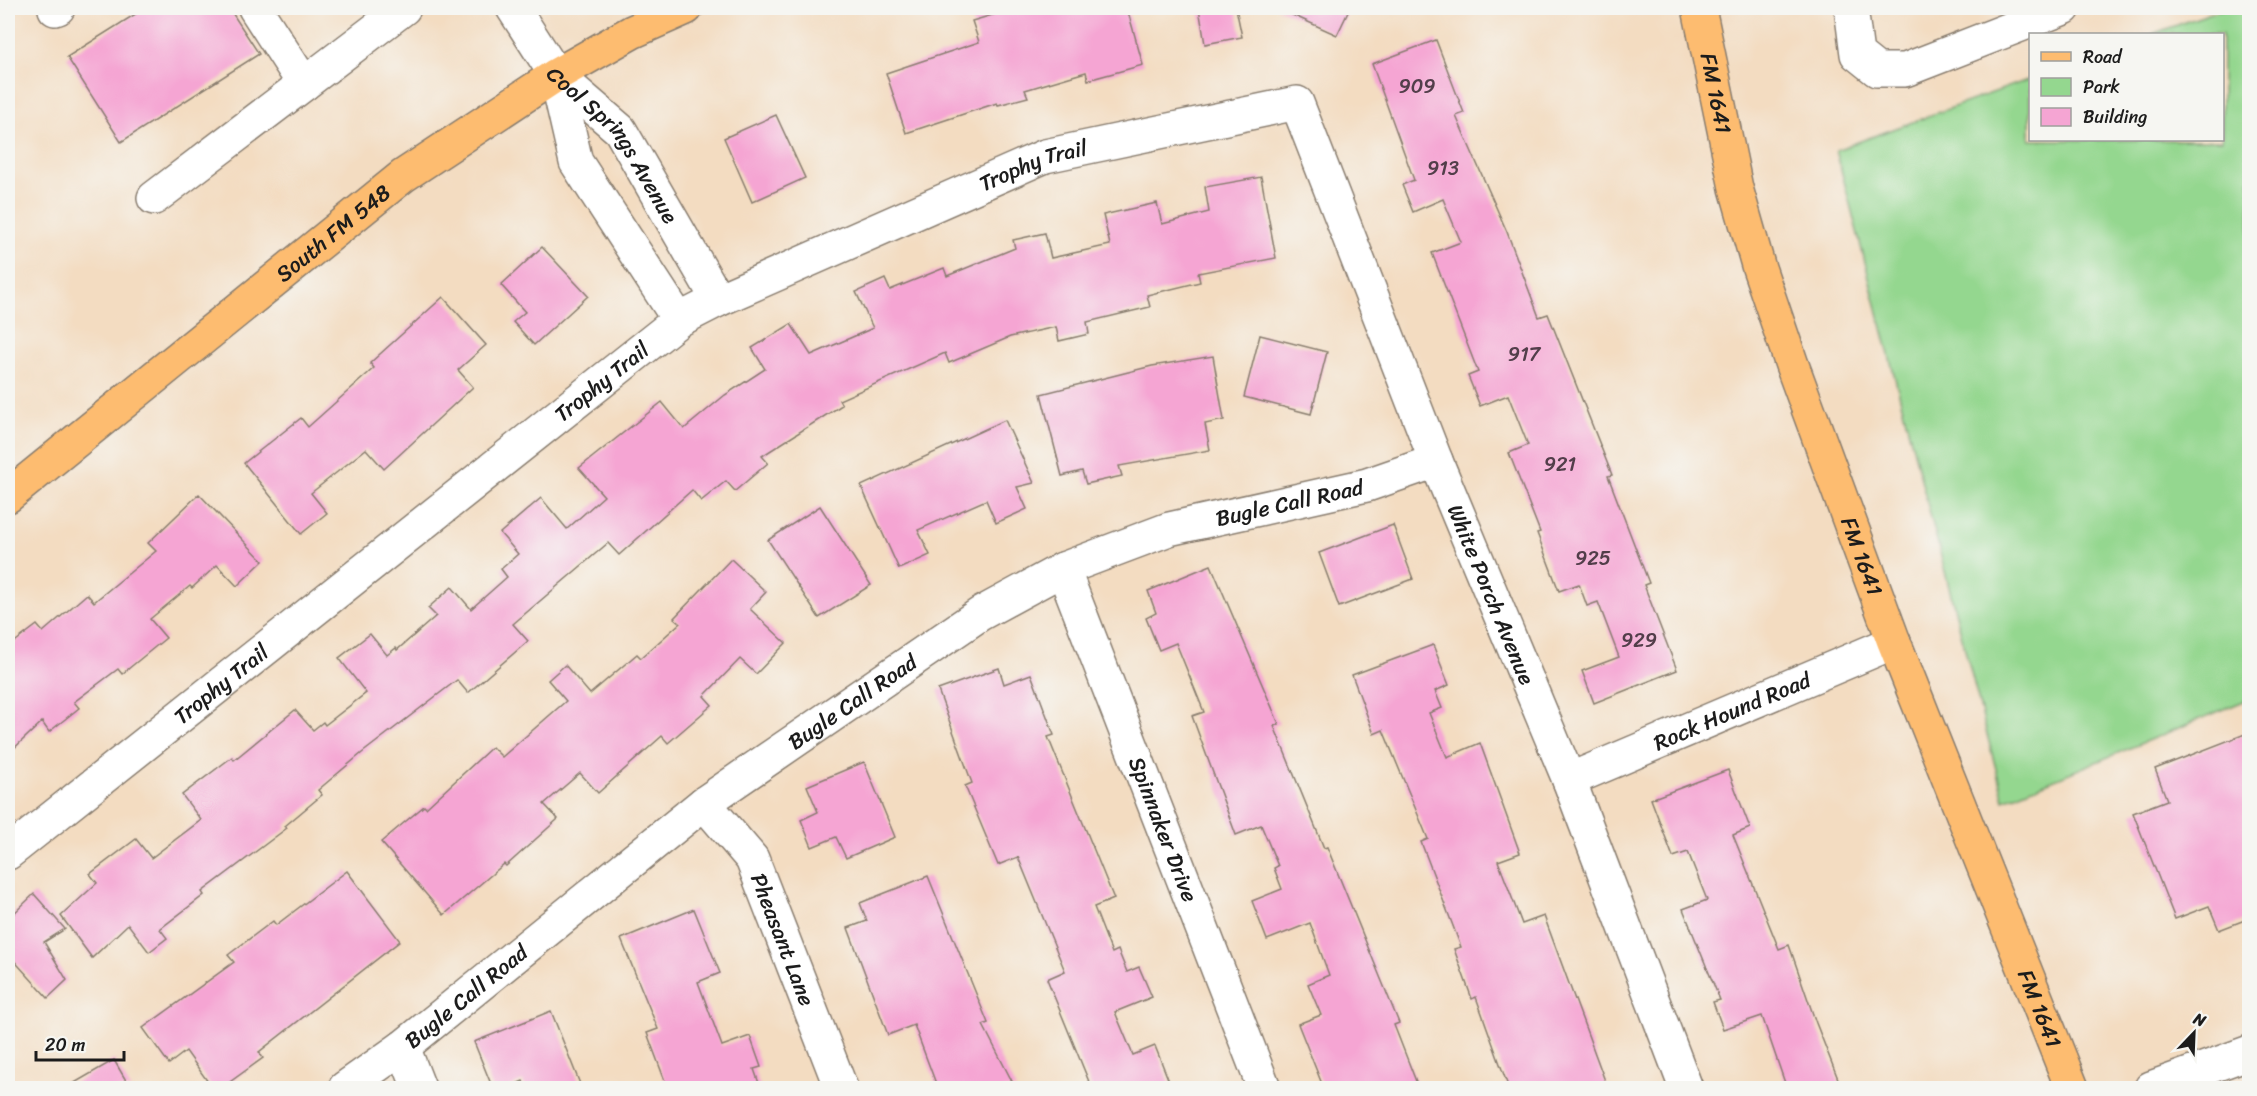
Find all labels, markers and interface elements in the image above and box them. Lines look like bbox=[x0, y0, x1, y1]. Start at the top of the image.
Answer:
legend bbox=[2029, 33, 2224, 141]
text: Road bbox=[2083, 41, 2123, 73]
street label: FM 1641 bbox=[1689, 49, 1743, 137]
street label: Cool Springs Avenue bbox=[535, 59, 689, 232]
house number: 909 bbox=[1398, 69, 1436, 104]
text: Park bbox=[2083, 71, 2120, 103]
text: Building bbox=[2083, 101, 2147, 133]
street label: Trophy Trail bbox=[973, 128, 1092, 203]
house number: 913 bbox=[1427, 151, 1459, 186]
street label: South FM 548 bbox=[267, 174, 400, 292]
street label: Trophy Trail bbox=[545, 331, 659, 432]
house number: 917 bbox=[1508, 337, 1542, 372]
house number: 921 bbox=[1544, 447, 1576, 482]
street label: Bugle Call Road bbox=[1212, 467, 1368, 538]
street label: White Porch Avenue bbox=[1436, 498, 1546, 691]
street label: FM 1641 bbox=[1829, 511, 1894, 601]
house number: 925 bbox=[1575, 541, 1611, 576]
house number: 929 bbox=[1621, 623, 1657, 658]
street label: Trophy Trail bbox=[165, 633, 278, 735]
street label: Bugle Call Road bbox=[779, 643, 927, 761]
street label: Rock Hound Road bbox=[1647, 660, 1818, 762]
street label: Spinnaker Drive bbox=[1117, 751, 1209, 908]
street label: Pheasant Lane bbox=[739, 867, 826, 1012]
street label: Bugle Call Road bbox=[396, 933, 538, 1059]
street label: FM 1641 bbox=[2006, 963, 2073, 1054]
north arrow bbox=[2164, 1003, 2224, 1063]
text: N bbox=[2188, 1004, 2211, 1036]
scale bar bbox=[36, 1024, 124, 1062]
text: 20 m bbox=[45, 1029, 85, 1061]

